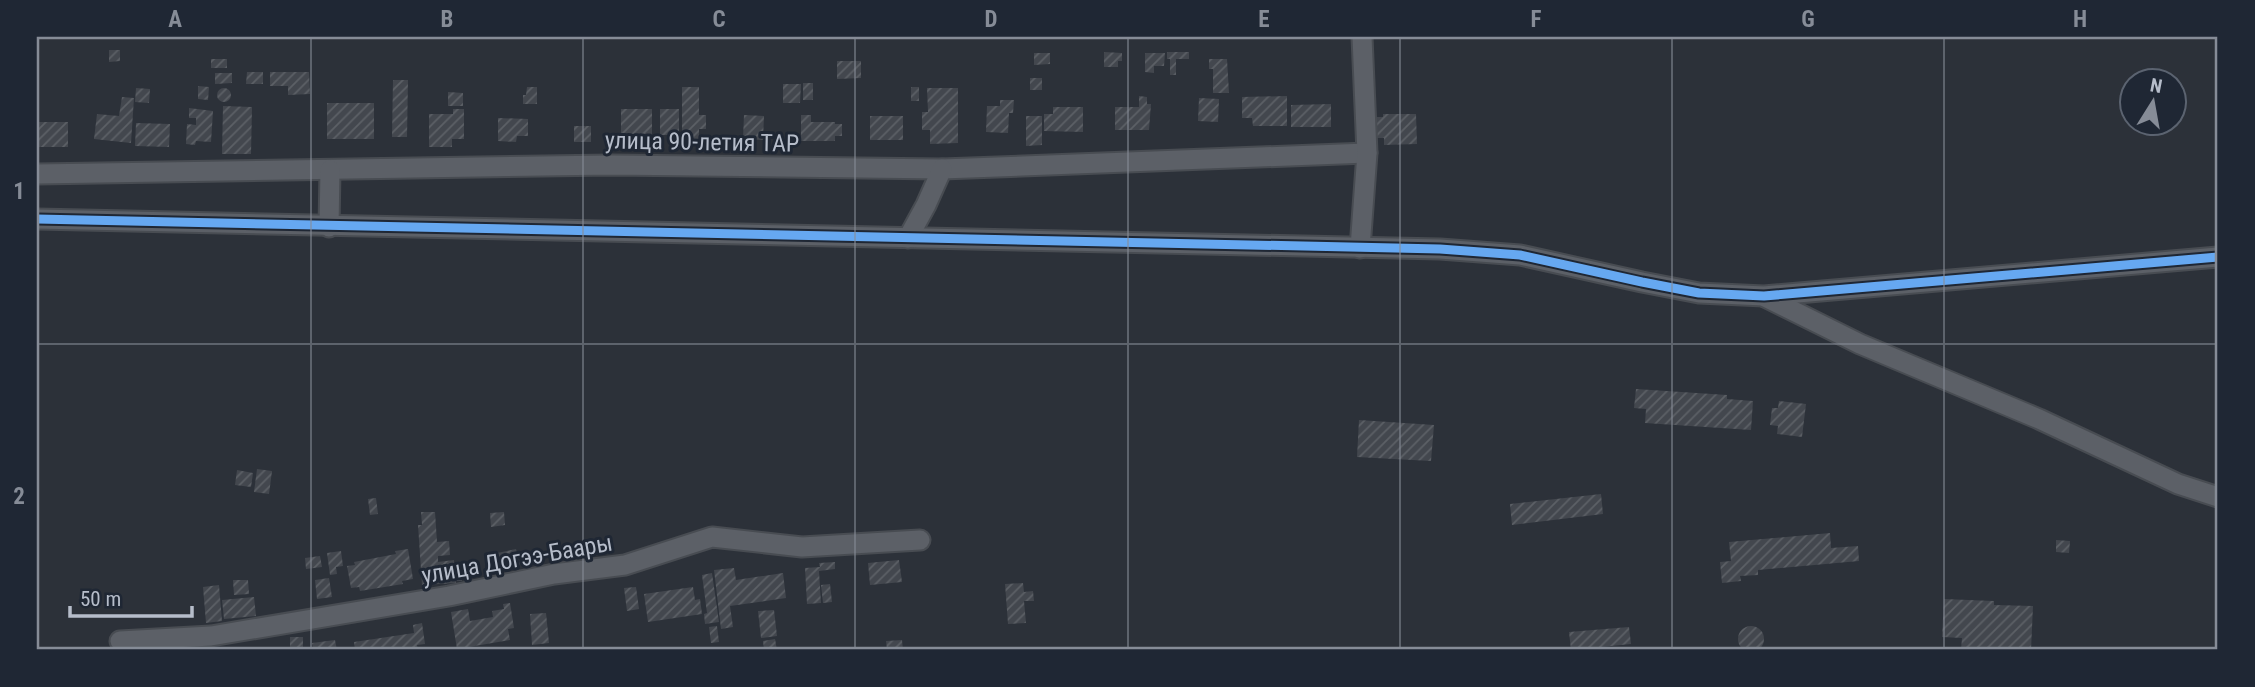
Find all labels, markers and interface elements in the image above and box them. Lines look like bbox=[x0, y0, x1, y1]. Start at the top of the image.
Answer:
text: A bbox=[168, 6, 182, 33]
text: B bbox=[441, 6, 453, 33]
text: C bbox=[712, 6, 726, 33]
text: D bbox=[985, 6, 998, 33]
text: E bbox=[1258, 6, 1270, 33]
text: F bbox=[1531, 6, 1542, 33]
text: G bbox=[1801, 6, 1815, 33]
text: H bbox=[2073, 6, 2087, 33]
north arrow bbox=[2118, 66, 2188, 136]
text: N bbox=[2148, 73, 2164, 98]
street label: улица 90-летия ТАР bbox=[605, 126, 799, 158]
text: 1 bbox=[13, 178, 25, 205]
text: 2 bbox=[13, 483, 25, 510]
street label: улица Догээ-Баары bbox=[419, 528, 615, 590]
scale bar bbox=[70, 575, 192, 619]
text: 50 m bbox=[80, 587, 121, 611]

